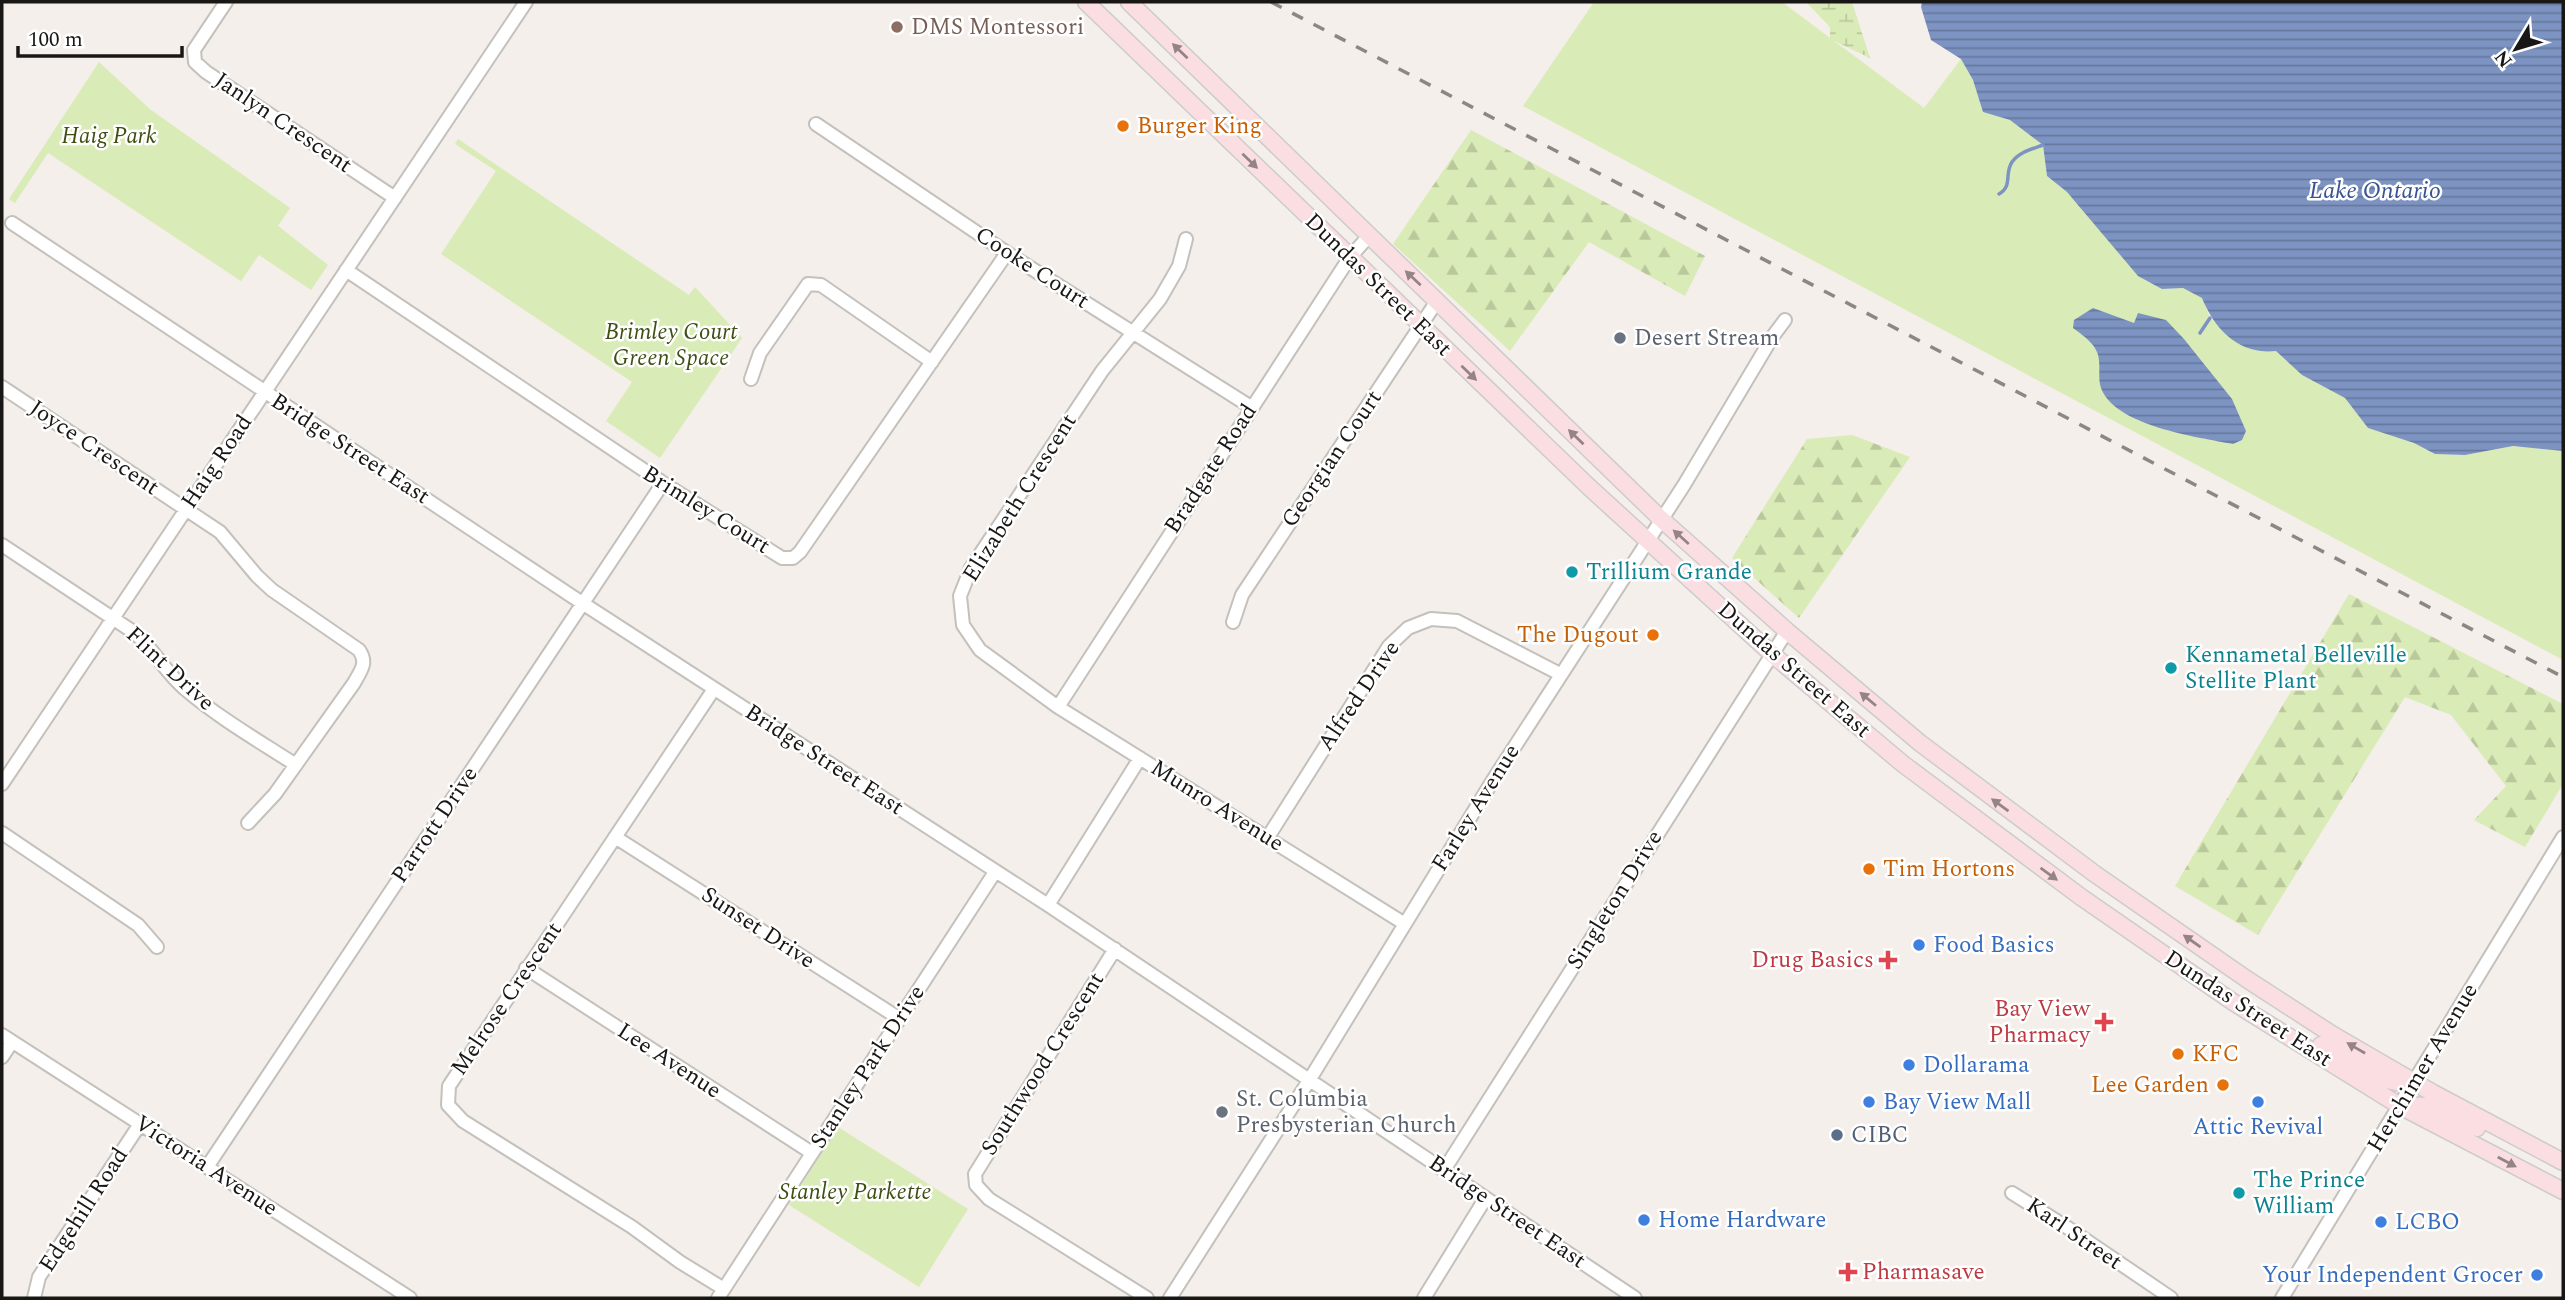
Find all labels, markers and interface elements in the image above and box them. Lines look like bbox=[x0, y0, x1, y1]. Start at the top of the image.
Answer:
place label: DMS Montessori bbox=[911, 10, 1084, 45]
scale bar bbox=[18, 14, 182, 58]
north arrow bbox=[2481, 14, 2551, 84]
marker: DMS Montessori bbox=[889, 19, 905, 35]
text: 100 m bbox=[28, 24, 83, 56]
one-way arrow bbox=[1171, 43, 1188, 60]
text: N bbox=[2488, 44, 2520, 74]
street label: Janlyn Crescent bbox=[207, 64, 359, 182]
place label: Burger King bbox=[1137, 109, 1262, 144]
marker: Burger King bbox=[1115, 118, 1131, 134]
park label: Haig Park bbox=[62, 119, 157, 154]
one-way arrow bbox=[1241, 152, 1258, 168]
water label: Lake Ontario bbox=[2309, 173, 2441, 209]
street label: Dundas Street East bbox=[1296, 205, 1460, 365]
street label: Cooke Court bbox=[968, 218, 1096, 318]
one-way arrow bbox=[1404, 270, 1422, 286]
park label: Brimley Court Green Space bbox=[605, 315, 738, 376]
place label: Desert Stream bbox=[1634, 321, 1779, 356]
marker: Desert Stream bbox=[1612, 330, 1628, 346]
one-way arrow bbox=[1460, 365, 1477, 381]
street label: Georgian Court bbox=[1273, 383, 1391, 535]
street label: Bridge Street East bbox=[263, 384, 437, 514]
street label: Joyce Crescent bbox=[22, 391, 166, 505]
street label: Bradgate Road bbox=[1156, 397, 1266, 541]
street label: Elizabeth Crescent bbox=[954, 407, 1086, 589]
street label: Haig Road bbox=[173, 408, 262, 516]
one-way arrow bbox=[1568, 429, 1585, 445]
street label: Brimley Court bbox=[635, 457, 777, 563]
one-way arrow bbox=[1673, 529, 1690, 545]
place label: Trillium Grande bbox=[1586, 555, 1752, 590]
marker: Trillium Grande bbox=[1564, 564, 1580, 580]
street label: Dundas Street East bbox=[1709, 593, 1879, 747]
street label: Flint Drive bbox=[117, 618, 223, 720]
place label: The Dugout bbox=[1517, 618, 1639, 653]
marker: The Dugout bbox=[1645, 627, 1661, 643]
street label: Alfred Drive bbox=[1309, 634, 1409, 758]
place label: Kennametal Belleville Stellite Plant bbox=[2185, 638, 2407, 699]
marker: Kennametal Belleville Stellite Plant bbox=[2163, 660, 2179, 676]
one-way arrow bbox=[1859, 692, 1876, 707]
street label: Bridge Street East bbox=[737, 695, 911, 825]
street label: Farley Avenue bbox=[1423, 737, 1529, 879]
street label: Munro Avenue bbox=[1143, 751, 1291, 861]
street label: Parrott Drive bbox=[383, 759, 487, 891]
one-way arrow bbox=[1992, 797, 2010, 812]
street label: Singleton Drive bbox=[1558, 823, 1672, 977]
place label: Tim Hortons bbox=[1883, 852, 2015, 887]
marker: Tim Hortons bbox=[1861, 861, 1877, 877]
one-way arrow bbox=[2040, 866, 2058, 880]
street label: Sunset Drive bbox=[694, 878, 822, 978]
street label: Melrose Crescent bbox=[442, 915, 572, 1083]
place label: Food Basics bbox=[1933, 928, 2055, 963]
one-way arrow bbox=[2183, 934, 2201, 948]
marker: Food Basics bbox=[1911, 937, 1927, 953]
street label: Dundas Street East bbox=[2157, 941, 2339, 1077]
place label: Drug Basics bbox=[1751, 943, 1874, 978]
marker: Drug Basics bbox=[1880, 952, 1896, 968]
street label: Southwood Crescent bbox=[972, 965, 1114, 1163]
street label: Herchimer Avenue bbox=[2359, 977, 2487, 1159]
street label: Stanley Park Drive bbox=[802, 978, 934, 1156]
place label: Bay View Pharmacy bbox=[1989, 992, 2091, 1053]
street label: Lee Avenue bbox=[610, 1014, 728, 1108]
marker: Bay View Pharmacy bbox=[2096, 1014, 2112, 1030]
place label: KFC bbox=[2192, 1037, 2239, 1072]
one-way arrow bbox=[2346, 1041, 2365, 1054]
marker: KFC bbox=[2170, 1046, 2186, 1062]
place label: Dollarama bbox=[1923, 1048, 2030, 1083]
marker: Dollarama bbox=[1901, 1057, 1917, 1073]
place label: Lee Garden bbox=[2091, 1068, 2209, 1103]
marker: Lee Garden bbox=[2215, 1077, 2231, 1093]
place label: St. Columbia Presbysterian Church bbox=[1236, 1082, 1457, 1143]
place label: Bay View Mall bbox=[1883, 1085, 2031, 1120]
marker: Bay View Mall bbox=[1861, 1094, 1877, 1110]
marker: Attic Revival bbox=[2250, 1094, 2266, 1110]
marker: St. Columbia Presbysterian Church bbox=[1214, 1104, 1230, 1120]
street label: Victoria Avenue bbox=[127, 1106, 285, 1226]
place label: Attic Revival bbox=[2193, 1110, 2323, 1145]
place label: CIBC bbox=[1851, 1118, 1909, 1153]
marker: CIBC bbox=[1829, 1127, 1845, 1143]
street label: Edgehill Road bbox=[30, 1140, 138, 1279]
street label: Bridge Street East bbox=[1421, 1146, 1593, 1278]
one-way arrow bbox=[2497, 1156, 2517, 1168]
place label: The Prince William bbox=[2253, 1163, 2365, 1224]
park label: Stanley Parkette bbox=[779, 1175, 931, 1210]
marker: The Prince William bbox=[2231, 1185, 2247, 1201]
street label: Karl Street bbox=[2019, 1189, 2129, 1279]
place label: Home Hardware bbox=[1658, 1203, 1826, 1238]
place label: LCBO bbox=[2395, 1205, 2460, 1240]
marker: Home Hardware bbox=[1636, 1212, 1652, 1228]
marker: LCBO bbox=[2373, 1214, 2389, 1230]
place label: Pharmasave bbox=[1862, 1255, 1985, 1290]
place label: Your Independent Grocer bbox=[2262, 1258, 2523, 1293]
marker: Pharmasave bbox=[1840, 1264, 1856, 1280]
marker: Your Independent Grocer bbox=[2529, 1267, 2545, 1283]

